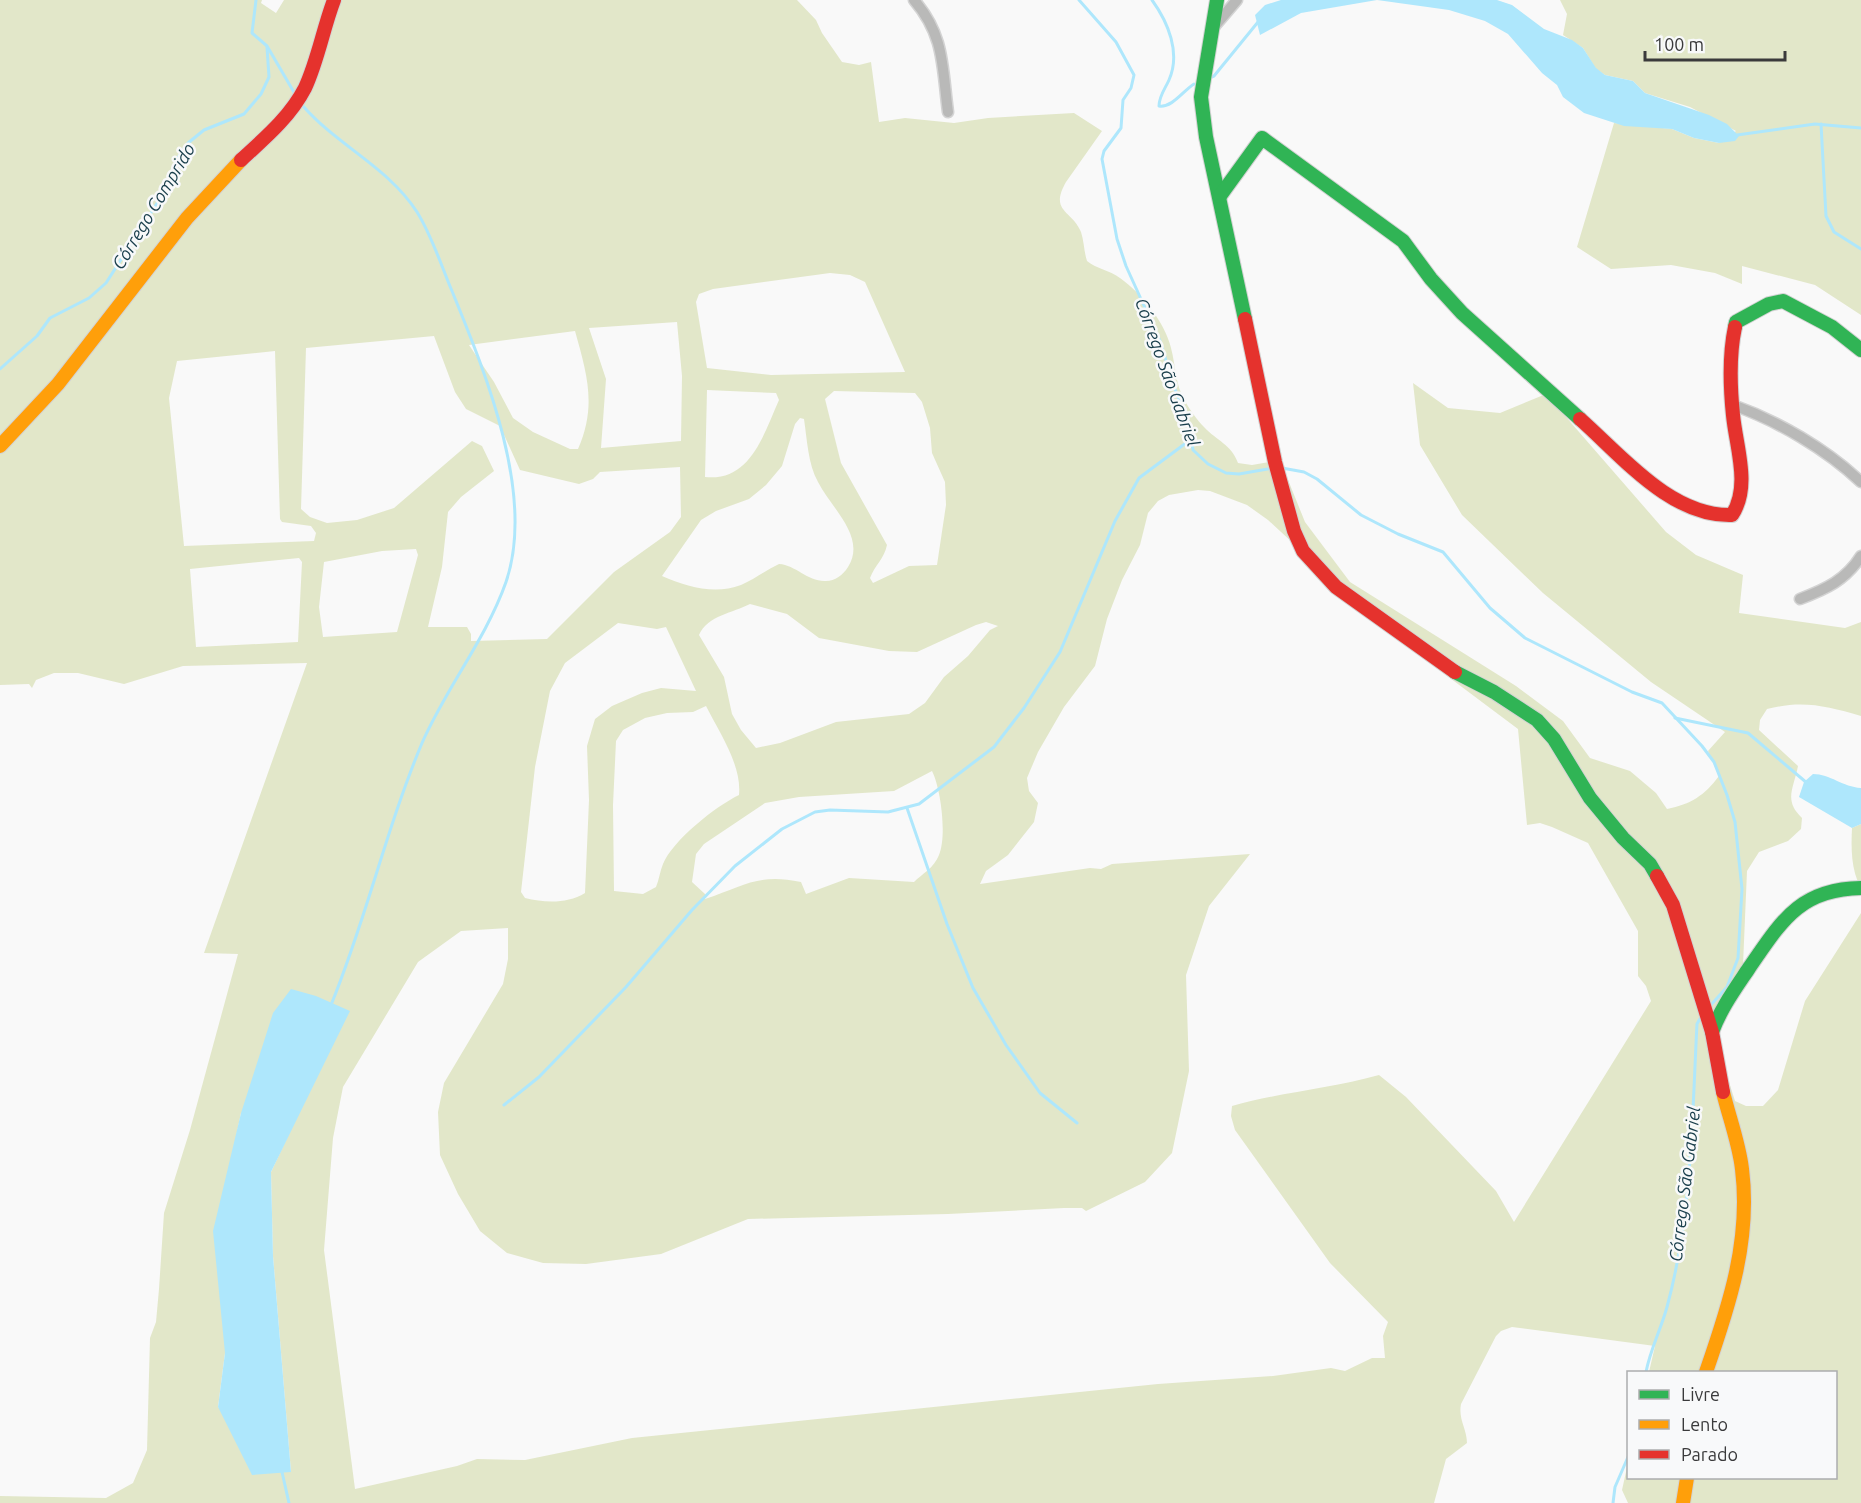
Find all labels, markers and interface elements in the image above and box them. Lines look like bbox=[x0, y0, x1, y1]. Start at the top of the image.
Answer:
scale bar bbox=[1645, 24, 1784, 62]
text: 100 m bbox=[1654, 34, 1704, 54]
water label: Córrego Comprido bbox=[108, 139, 199, 273]
water label: Córrego São Gabriel bbox=[1132, 295, 1204, 449]
water label: Córrego São Gabriel bbox=[1665, 1105, 1703, 1263]
legend bbox=[1627, 1371, 1837, 1479]
text: Livre bbox=[1681, 1384, 1720, 1404]
text: Lento bbox=[1681, 1414, 1728, 1434]
text: Parado bbox=[1681, 1444, 1738, 1464]

